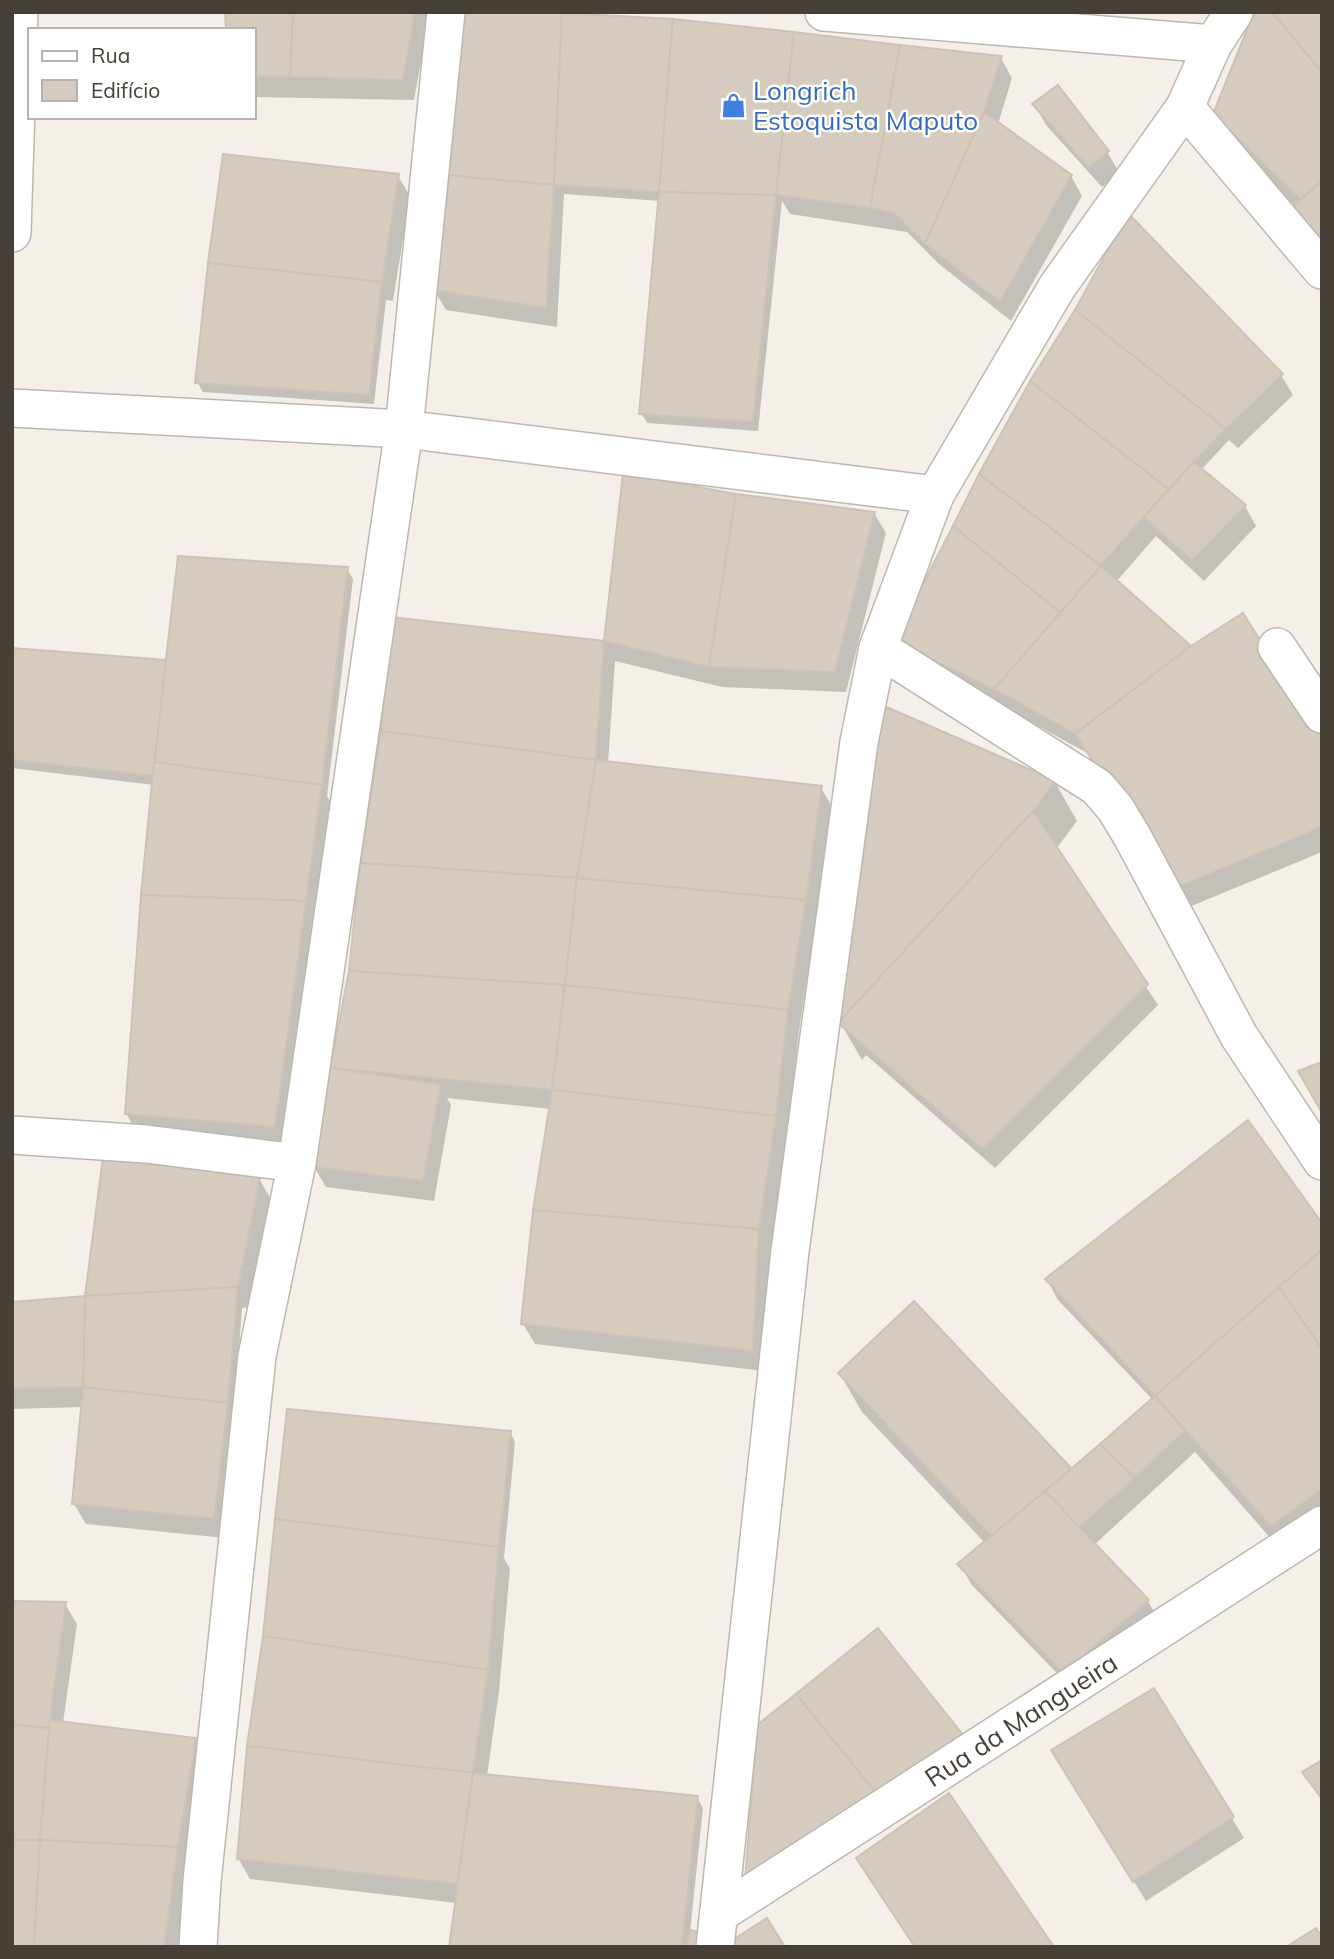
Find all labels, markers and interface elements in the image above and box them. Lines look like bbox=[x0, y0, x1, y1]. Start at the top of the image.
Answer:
legend bbox=[28, 28, 256, 119]
text: Rua bbox=[91, 42, 130, 68]
place label: Longrich Estoquista Maputo bbox=[753, 74, 978, 137]
text: Edifício bbox=[91, 77, 160, 103]
shop icon: Longrich Estoquista Maputo bbox=[719, 91, 747, 119]
street label: Rua da Mangueira bbox=[918, 1645, 1123, 1794]

